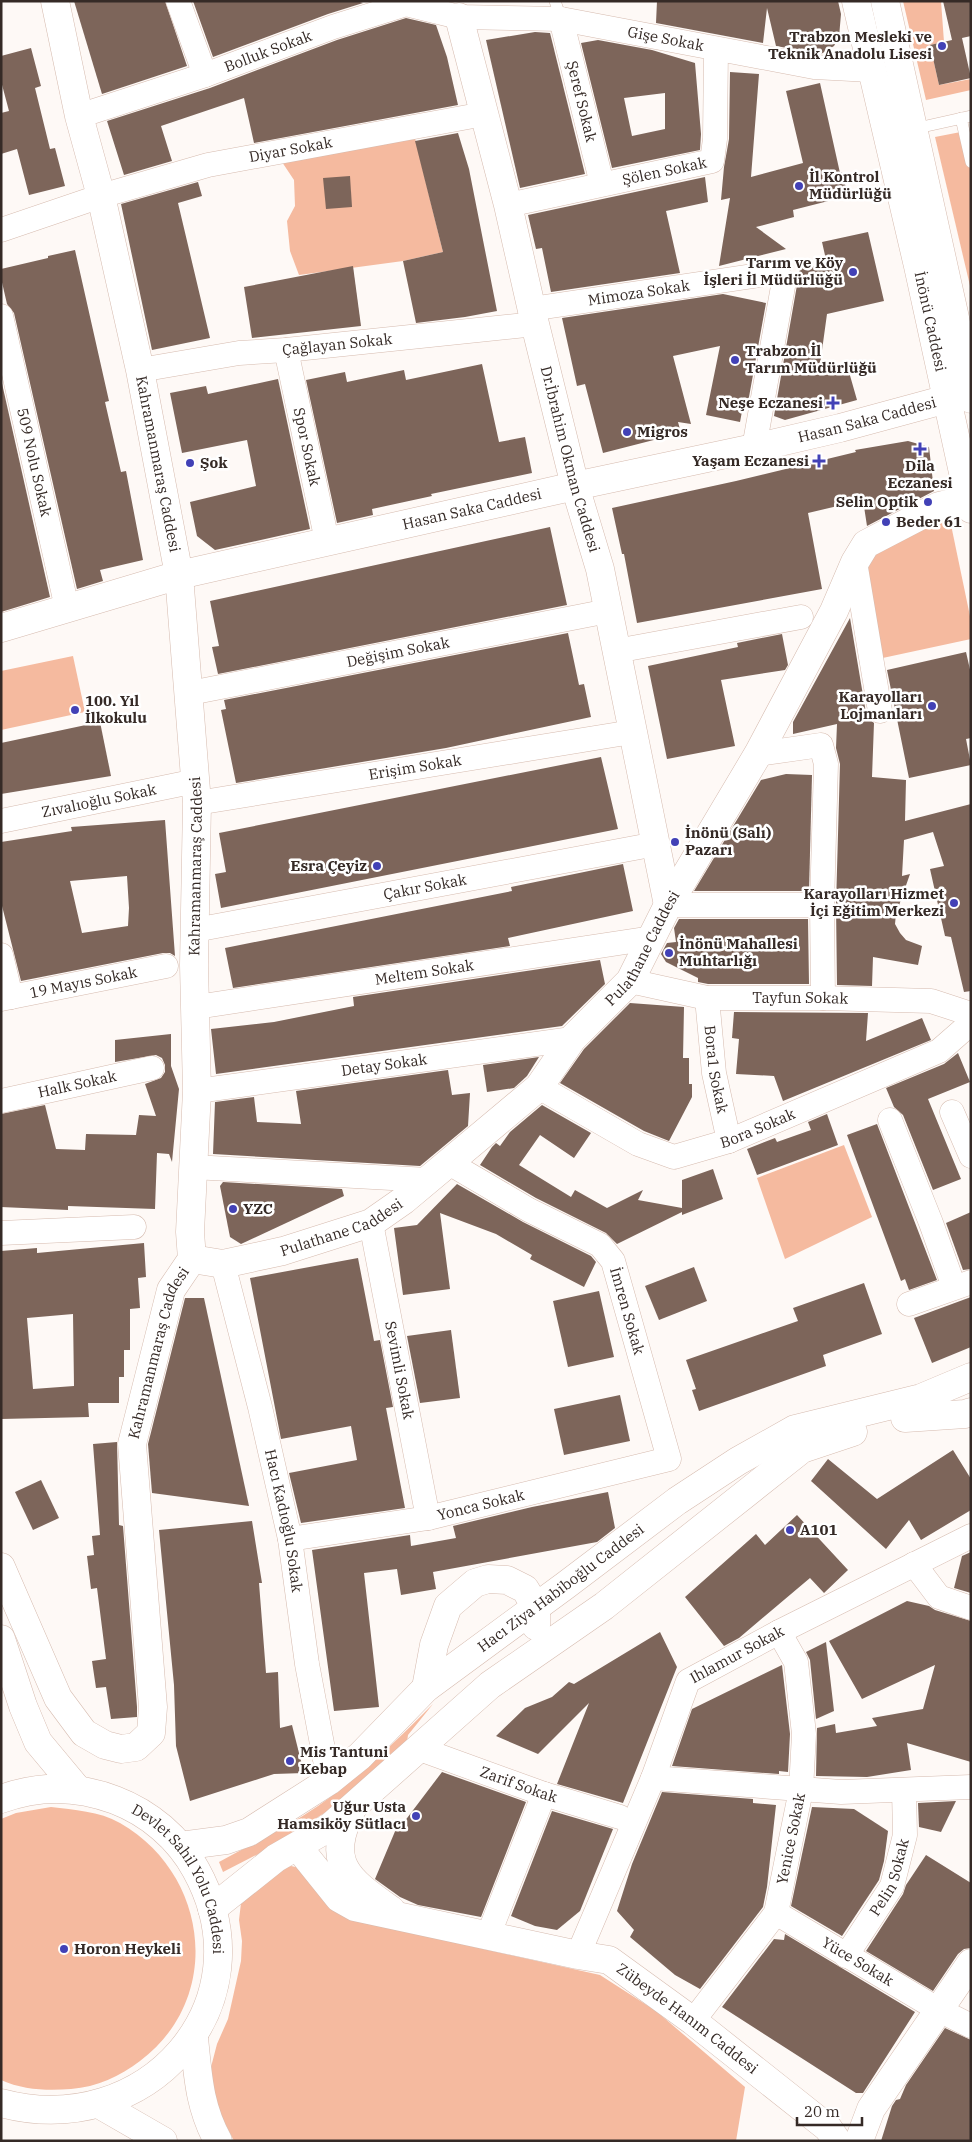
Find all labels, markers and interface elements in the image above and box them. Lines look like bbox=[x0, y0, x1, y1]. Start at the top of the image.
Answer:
street label: Gişe Sokak bbox=[626, 22, 706, 55]
street label: Bolluk Sokak bbox=[222, 26, 315, 76]
place label: Trabzon Mesleki ve Teknik Anadolu Lisesi bbox=[768, 27, 932, 63]
marker: Trabzon Mesleki ve Teknik Anadolu Lisesi bbox=[936, 40, 948, 52]
street label: Şeref Sokak bbox=[563, 59, 601, 144]
street label: Diyar Sokak bbox=[247, 132, 334, 166]
street label: Şölen Sokak bbox=[620, 152, 709, 189]
place label: İl Kontrol Müdürlüğü bbox=[809, 167, 892, 203]
marker: İl Kontrol Müdürlüğü bbox=[793, 180, 805, 192]
place label: Tarım ve Köy İşleri İl Müdürlüğü bbox=[703, 253, 843, 289]
marker: Tarım ve Köy İşleri İl Müdürlüğü bbox=[847, 266, 859, 278]
street label: İnönü Caddesi bbox=[910, 270, 951, 373]
street label: Mimoza Sokak bbox=[587, 275, 691, 309]
street label: Çağlayan Sokak bbox=[281, 329, 393, 359]
place label: Trabzon İl Tarım Müdürlüğü bbox=[745, 341, 877, 377]
marker: Trabzon İl Tarım Müdürlüğü bbox=[729, 354, 741, 366]
street label: Dr.İbrahim Okman Caddesi bbox=[537, 364, 604, 555]
street label: Kahramanmaraş Caddesi bbox=[132, 374, 185, 554]
street label: Hasan Saka Caddesi bbox=[796, 392, 938, 447]
place label: Neşe Eczanesi bbox=[718, 393, 823, 412]
marker: Neşe Eczanesi bbox=[827, 397, 839, 409]
street label: 509 Nolu Sokak bbox=[13, 406, 56, 519]
street label: Spor Sokak bbox=[290, 406, 325, 488]
place label: Migros bbox=[637, 422, 688, 441]
marker: Migros bbox=[621, 426, 633, 438]
marker: Dila Eczanesi bbox=[914, 443, 926, 455]
place label: Yaşam Eczanesi bbox=[692, 451, 809, 470]
place label: Şok bbox=[200, 453, 228, 472]
marker: Yaşam Eczanesi bbox=[813, 455, 825, 467]
place label: Dila Eczanesi bbox=[887, 456, 953, 492]
marker: Şok bbox=[184, 457, 196, 469]
street label: Hasan Saka Caddesi bbox=[400, 484, 544, 534]
place label: Selin Optik bbox=[836, 492, 919, 511]
marker: Selin Optik bbox=[922, 496, 934, 508]
place label: Beder 61 bbox=[896, 512, 962, 531]
marker: Beder 61 bbox=[880, 516, 892, 528]
street label: Değişim Sokak bbox=[345, 632, 451, 671]
place label: Karayolları Lojmanları bbox=[838, 687, 922, 723]
place label: 100. Yıl İlkokulu bbox=[85, 691, 147, 727]
marker: Karayolları Lojmanları bbox=[926, 700, 938, 712]
marker: 100. Yıl İlkokulu bbox=[69, 704, 81, 716]
street label: Erişim Sokak bbox=[367, 750, 463, 784]
street label: Kahramanmaraş Caddesi bbox=[184, 776, 206, 956]
street label: Zıvalıoğlu Sokak bbox=[40, 779, 158, 821]
place label: İnönü (Salı) Pazarı bbox=[685, 823, 771, 859]
marker: İnönü (Salı) Pazarı bbox=[669, 836, 681, 848]
place label: Esra Çeyiz bbox=[291, 856, 367, 875]
marker: Esra Çeyiz bbox=[371, 860, 383, 872]
street label: Çakır Sokak bbox=[382, 869, 468, 904]
place label: Karayolları Hizmet İçi Eğitim Merkezi bbox=[803, 884, 944, 920]
street label: Pulathane Caddesi bbox=[601, 887, 684, 1010]
marker: Karayolları Hizmet İçi Eğitim Merkezi bbox=[948, 897, 960, 909]
place label: İnönü Mahallesi Muhtarlığı bbox=[679, 934, 798, 970]
marker: İnönü Mahallesi Muhtarlığı bbox=[663, 947, 675, 959]
street label: Meltem Sokak bbox=[374, 955, 475, 989]
street label: 19 Mayıs Sokak bbox=[28, 962, 139, 1002]
street label: Tayfun Sokak bbox=[752, 988, 849, 1008]
street label: Bora1 Sokak bbox=[701, 1024, 733, 1115]
street label: Detay Sokak bbox=[340, 1049, 429, 1080]
street label: Halk Sokak bbox=[36, 1066, 118, 1102]
street label: Bora Sokak bbox=[718, 1104, 798, 1152]
street label: Pulathane Caddesi bbox=[278, 1194, 406, 1260]
place label: YZC bbox=[243, 1199, 273, 1218]
marker: YZC bbox=[227, 1203, 239, 1215]
street label: Kahramanmaraş Caddesi bbox=[124, 1263, 193, 1441]
street label: İmren Sokak bbox=[606, 1265, 649, 1357]
street label: Sevimli Sokak bbox=[381, 1319, 419, 1421]
street label: Hacı Kadıoğlu Sokak bbox=[261, 1447, 307, 1594]
street label: Yonca Sokak bbox=[435, 1485, 526, 1524]
street label: Hacı Ziya Habiboğlu Caddesi bbox=[474, 1519, 648, 1656]
place label: A101 bbox=[800, 1520, 838, 1539]
marker: A101 bbox=[784, 1524, 796, 1536]
street label: Ihlamur Sokak bbox=[686, 1621, 787, 1687]
place label: Mis Tantuni Kebap bbox=[300, 1742, 388, 1778]
marker: Mis Tantuni Kebap bbox=[284, 1755, 296, 1767]
street label: Zarif Sokak bbox=[477, 1762, 560, 1807]
street label: Yenice Sokak bbox=[772, 1791, 809, 1886]
place label: Uğur Usta Hamsiköy Sütlacı bbox=[277, 1797, 406, 1833]
street label: Devlet Sahil Yolu Caddesi bbox=[129, 1799, 228, 1954]
marker: Uğur Usta Hamsiköy Sütlacı bbox=[410, 1810, 422, 1822]
street label: Pelin Sokak bbox=[865, 1836, 913, 1919]
street label: Yüce Sokak bbox=[819, 1932, 897, 1990]
place label: Horon Heykeli bbox=[74, 1939, 181, 1958]
marker: Horon Heykeli bbox=[58, 1943, 70, 1955]
street label: Zübeyde Hanım Caddesi bbox=[613, 1959, 762, 2078]
scale bar bbox=[797, 2094, 862, 2126]
text: 20 m bbox=[804, 2102, 840, 2121]

